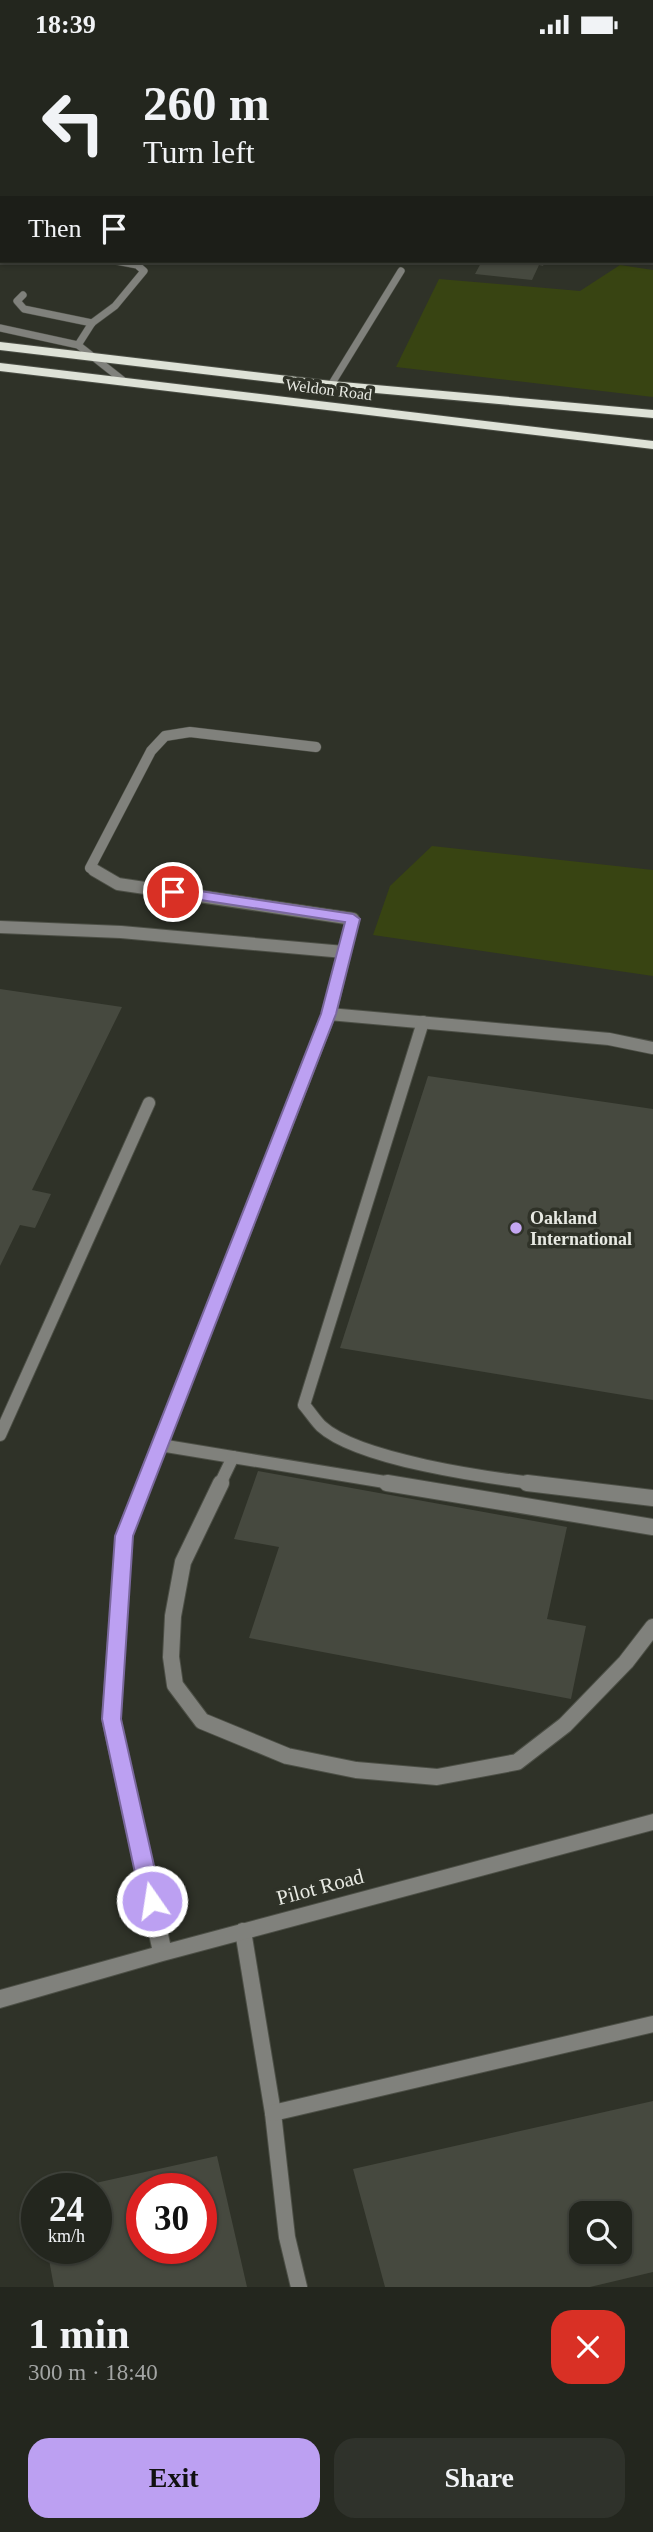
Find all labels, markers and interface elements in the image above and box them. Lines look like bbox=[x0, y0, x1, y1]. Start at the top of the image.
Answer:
text: 18:39 bbox=[35, 10, 96, 39]
text: 260 m bbox=[143, 76, 270, 131]
icon: left bbox=[28, 77, 119, 168]
text: Turn left bbox=[143, 134, 255, 170]
icon: arrive bbox=[95, 210, 133, 248]
text: Then bbox=[28, 214, 81, 243]
street label: Weldon Road bbox=[285, 376, 373, 403]
pin bbox=[143, 862, 203, 922]
icon: arrive bbox=[154, 873, 192, 911]
place label: Oakland International bbox=[530, 1208, 632, 1249]
marker: Oakland International bbox=[508, 1220, 524, 1236]
position arrow bbox=[115, 1864, 189, 1938]
street label: Pilot Road bbox=[274, 1864, 367, 1910]
speed limit sign: 30 bbox=[126, 2173, 217, 2264]
text: 24 bbox=[49, 2190, 84, 2229]
map controls bbox=[569, 2201, 632, 2264]
button: search bbox=[569, 2201, 632, 2264]
text: km/h bbox=[48, 2226, 85, 2246]
button: close bbox=[551, 2310, 625, 2384]
text: 1 min bbox=[28, 2311, 130, 2357]
text: 300 m · 18:40 bbox=[28, 2360, 158, 2385]
button: Exit bbox=[28, 2438, 320, 2518]
button: Share bbox=[334, 2438, 625, 2518]

